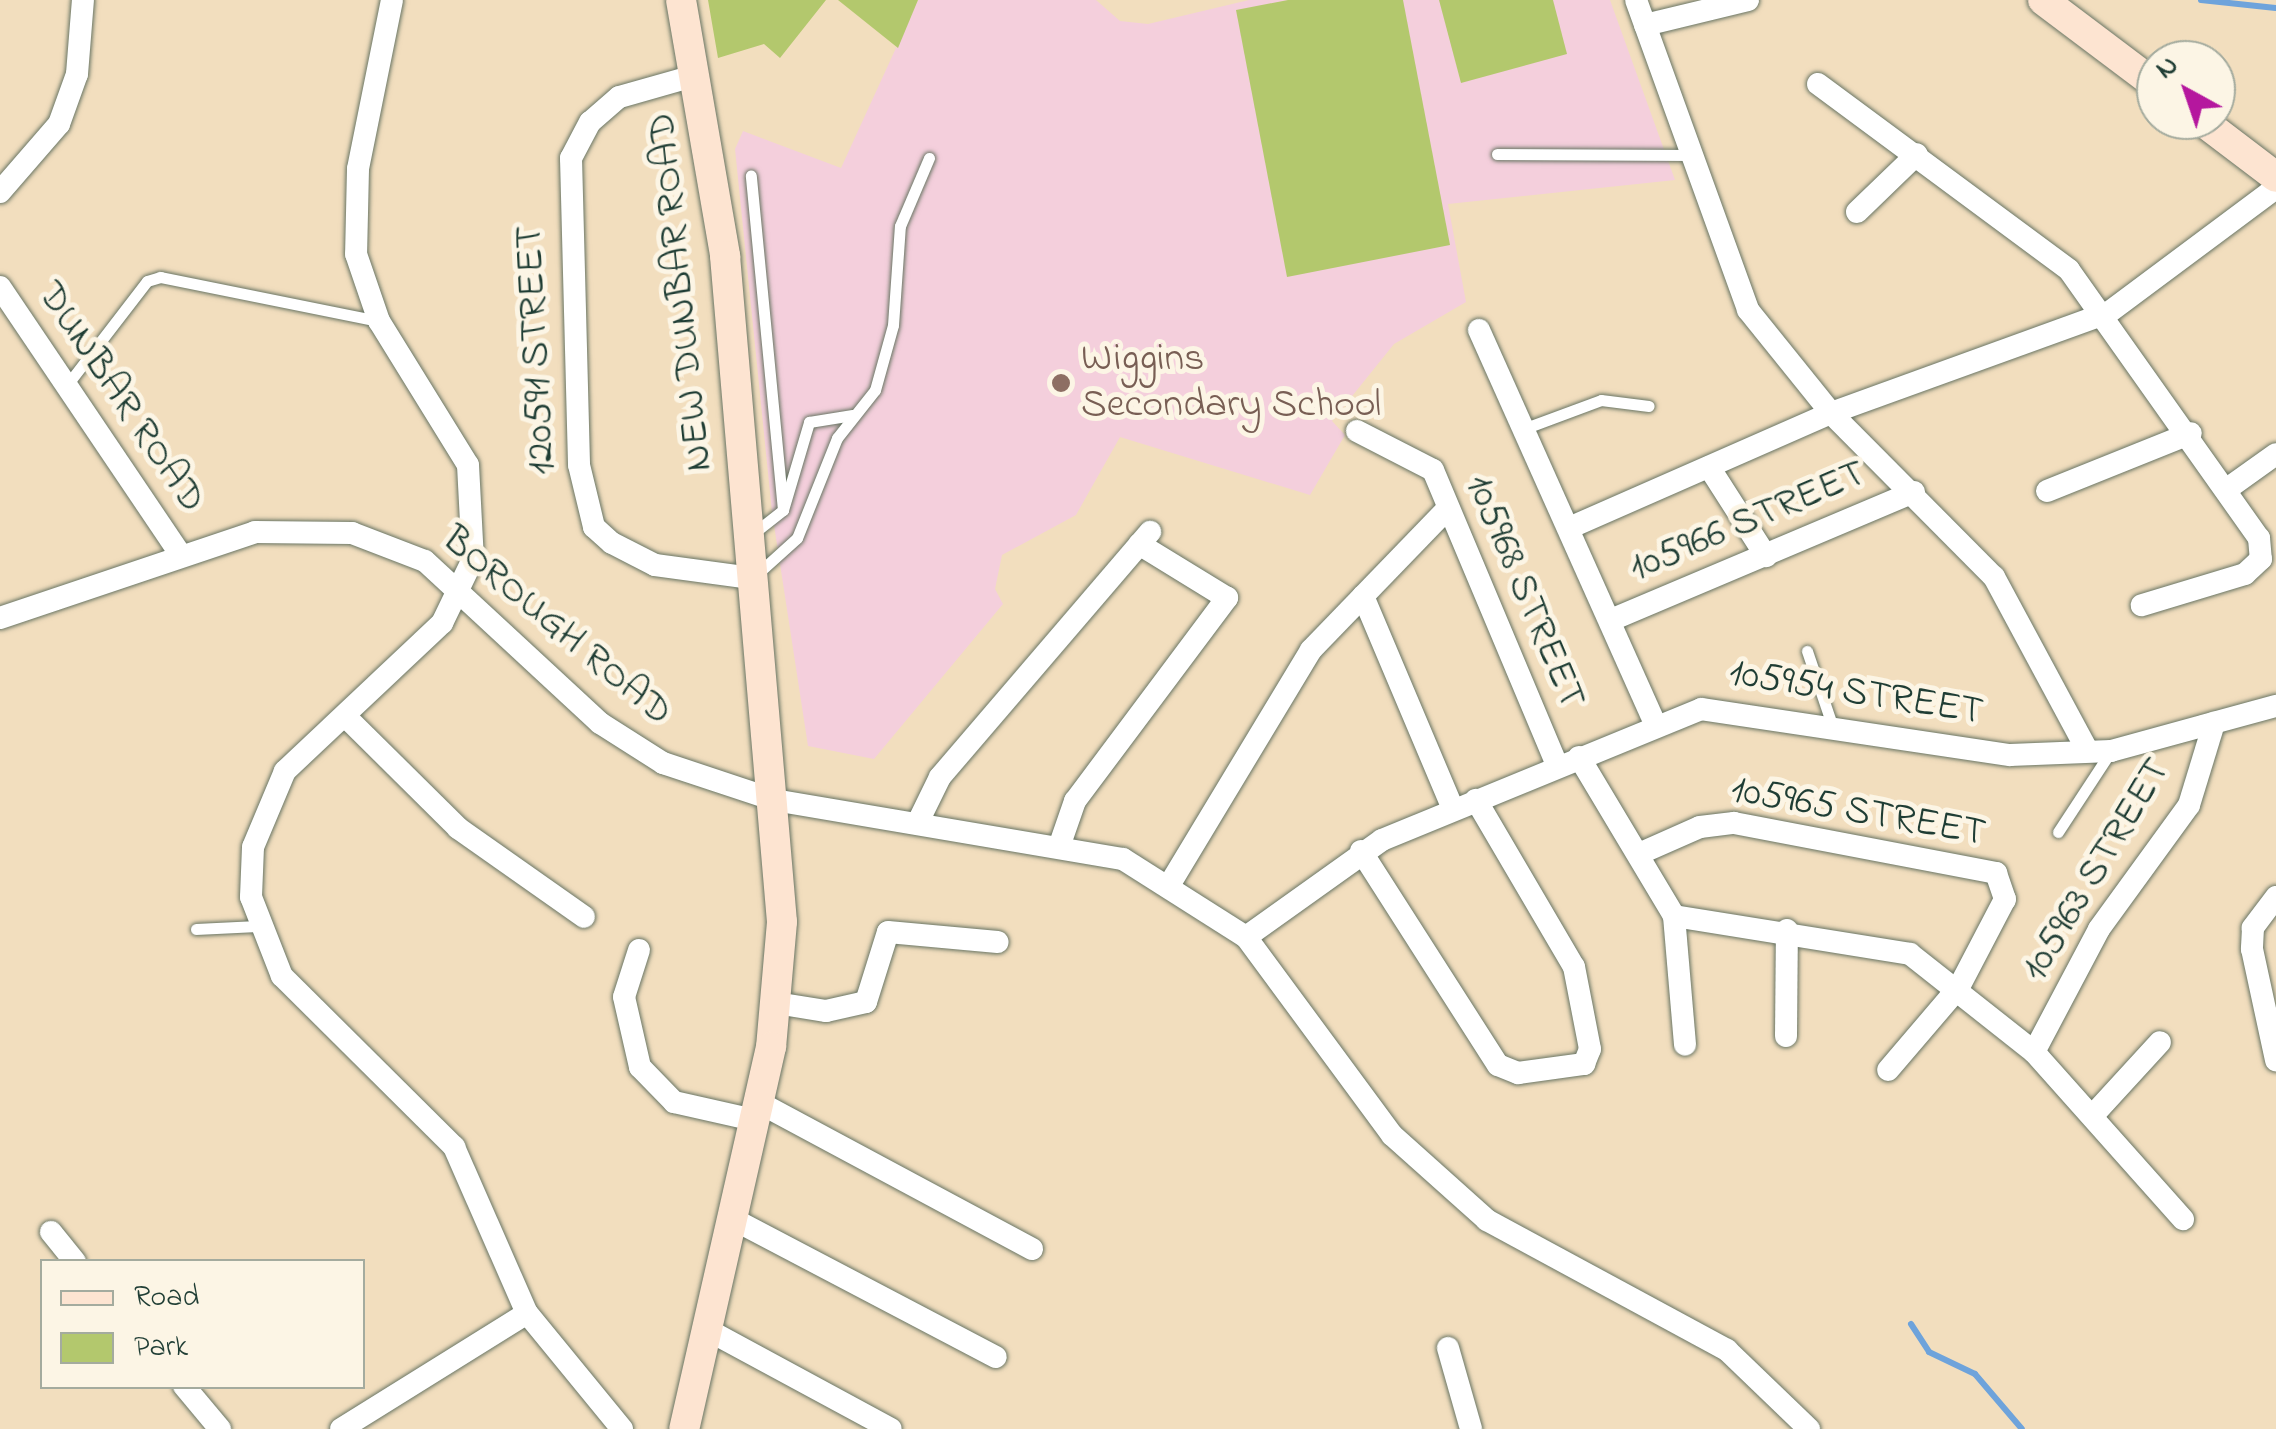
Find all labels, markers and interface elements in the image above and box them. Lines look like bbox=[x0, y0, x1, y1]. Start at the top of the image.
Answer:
north arrow bbox=[2136, 40, 2236, 140]
text: N bbox=[2147, 46, 2188, 90]
street label: NEW DUNBAR ROAD bbox=[639, 110, 725, 474]
street label: 120591 STREET bbox=[507, 224, 567, 476]
street label: DUNBAR ROAD bbox=[25, 273, 215, 523]
place label: Wiggins Secondary School bbox=[1081, 336, 1381, 430]
marker: Wiggins Secondary School bbox=[1050, 372, 1072, 394]
street label: 105966 STREET bbox=[1623, 451, 1873, 593]
street label: 105968 STREET bbox=[1453, 468, 1595, 716]
street label: BOROUGH ROAD bbox=[431, 517, 681, 737]
street label: 105954 STREET bbox=[1726, 650, 1986, 738]
street label: 105963 STREET bbox=[2012, 750, 2182, 990]
street label: 105965 STREET bbox=[1727, 767, 1989, 859]
legend bbox=[40, 1259, 365, 1389]
text: Road bbox=[134, 1276, 199, 1320]
text: Park bbox=[134, 1326, 188, 1370]

